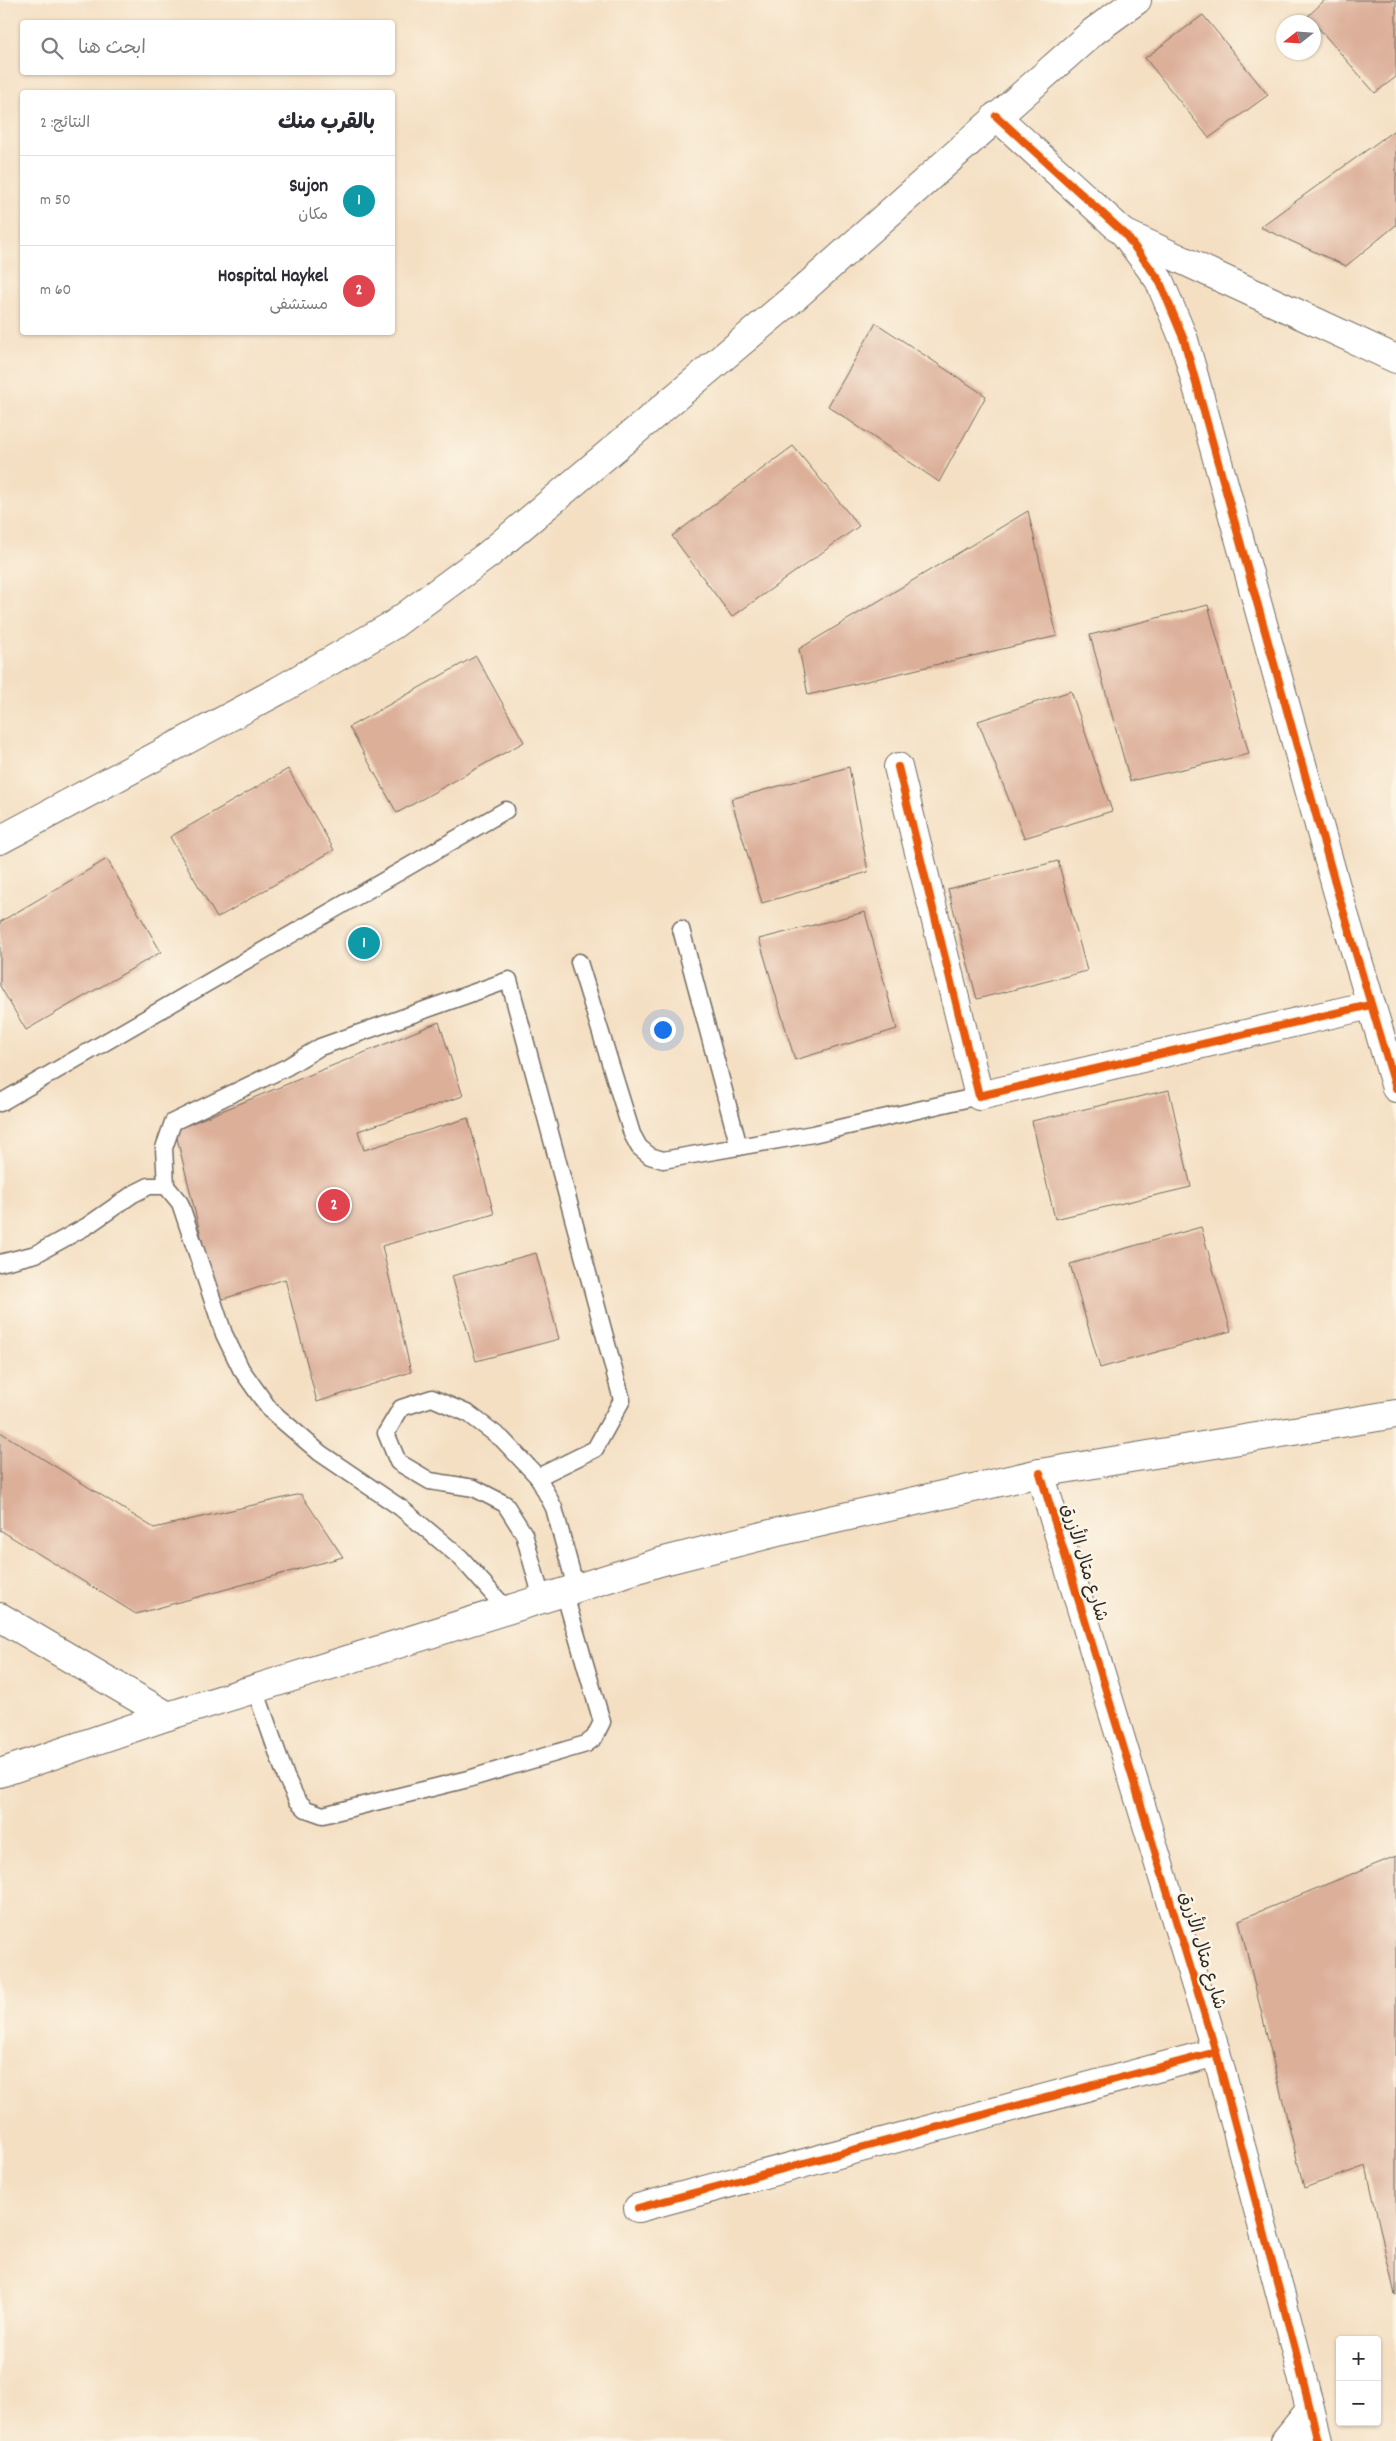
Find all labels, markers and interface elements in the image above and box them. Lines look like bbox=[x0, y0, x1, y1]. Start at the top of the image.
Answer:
north arrow bbox=[1276, 15, 1321, 60]
search box bbox=[20, 20, 395, 75]
icon: search bbox=[38, 34, 66, 62]
text: ابحث هنا bbox=[78, 36, 146, 63]
text: بالقرب منك bbox=[278, 109, 375, 139]
text: النتائج: 2 bbox=[40, 112, 90, 135]
text: Sujon bbox=[289, 174, 328, 201]
text: 50 m bbox=[40, 189, 71, 212]
text: 1 bbox=[357, 189, 361, 212]
text: مكان bbox=[298, 204, 328, 227]
text: Hospital Haykel bbox=[218, 264, 328, 291]
text: 60 m bbox=[40, 279, 71, 302]
text: 2 bbox=[356, 279, 363, 302]
text: مستشفى bbox=[269, 294, 328, 317]
pin: 1 bbox=[348, 924, 380, 962]
your location bbox=[650, 1017, 676, 1043]
pin: 2 bbox=[318, 1186, 350, 1224]
street label: شارع متال الأزرق bbox=[1053, 1500, 1115, 1625]
street label: شارع متال الأزرق bbox=[1171, 1888, 1233, 2013]
map controls bbox=[1336, 2336, 1381, 2426]
button: + bbox=[1336, 2336, 1381, 2381]
button: − bbox=[1336, 2381, 1381, 2426]

